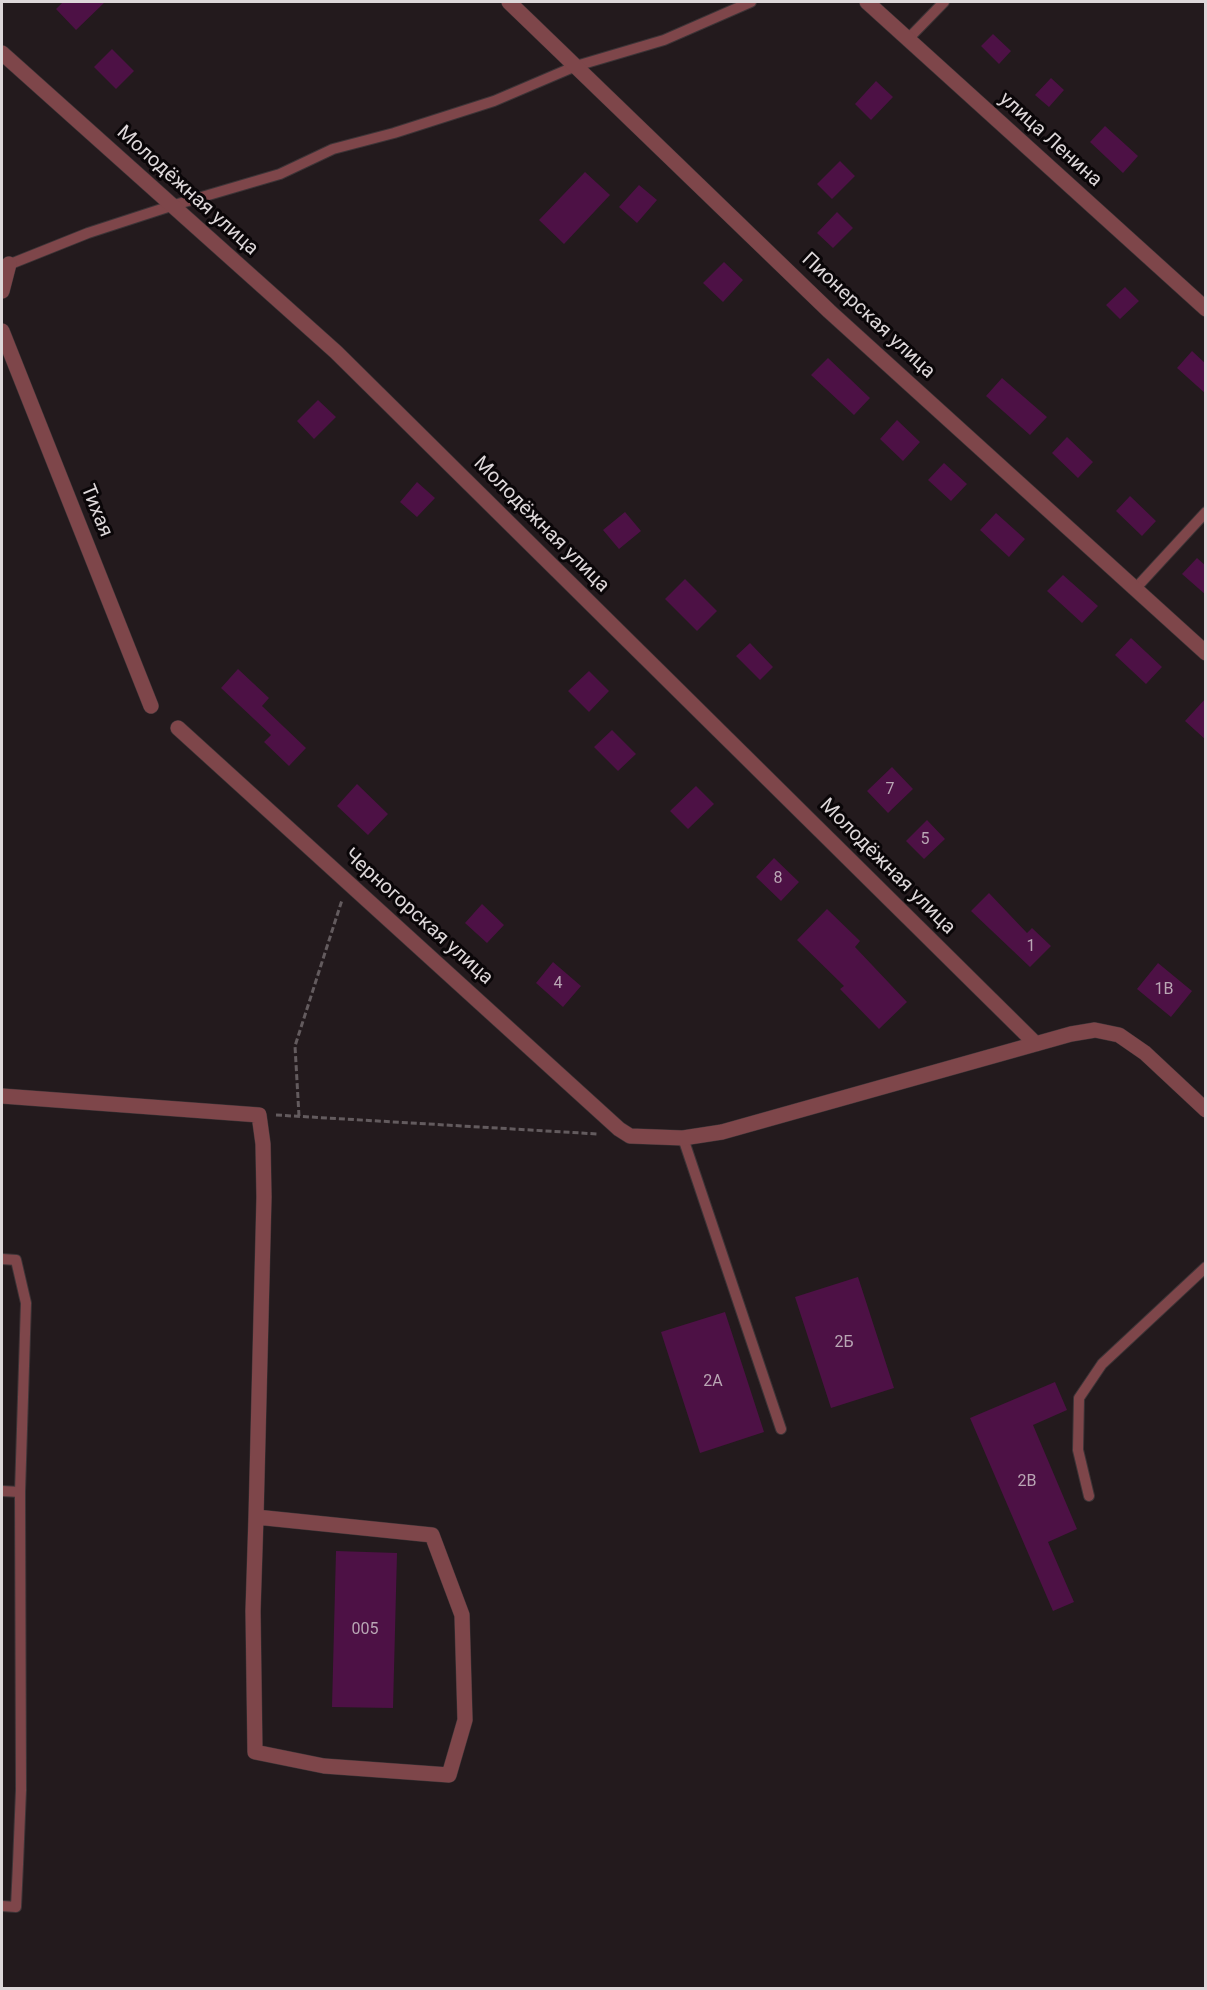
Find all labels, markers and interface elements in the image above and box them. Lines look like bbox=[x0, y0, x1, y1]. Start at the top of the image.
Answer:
street label: улица Ленина bbox=[994, 88, 1106, 192]
street label: Молодёжная улица bbox=[111, 121, 263, 261]
street label: Пионерская улица bbox=[796, 248, 940, 384]
street label: Молодёжная улица bbox=[468, 452, 614, 598]
street label: Тихая bbox=[75, 481, 117, 541]
house number: 7 bbox=[886, 780, 894, 800]
street label: Молодёжная улица bbox=[814, 794, 960, 940]
house number: 5 bbox=[921, 830, 929, 850]
street label: Черногорская улица bbox=[339, 844, 497, 990]
house number: 8 bbox=[774, 869, 782, 889]
house number: 1 bbox=[1027, 937, 1035, 957]
house number: 4 bbox=[554, 974, 562, 994]
house number: 1В bbox=[1155, 980, 1173, 1000]
house number: 2Б bbox=[834, 1333, 854, 1353]
house number: 2А bbox=[703, 1372, 723, 1392]
house number: 2В bbox=[1018, 1472, 1036, 1492]
house number: 005 bbox=[352, 1620, 378, 1640]

